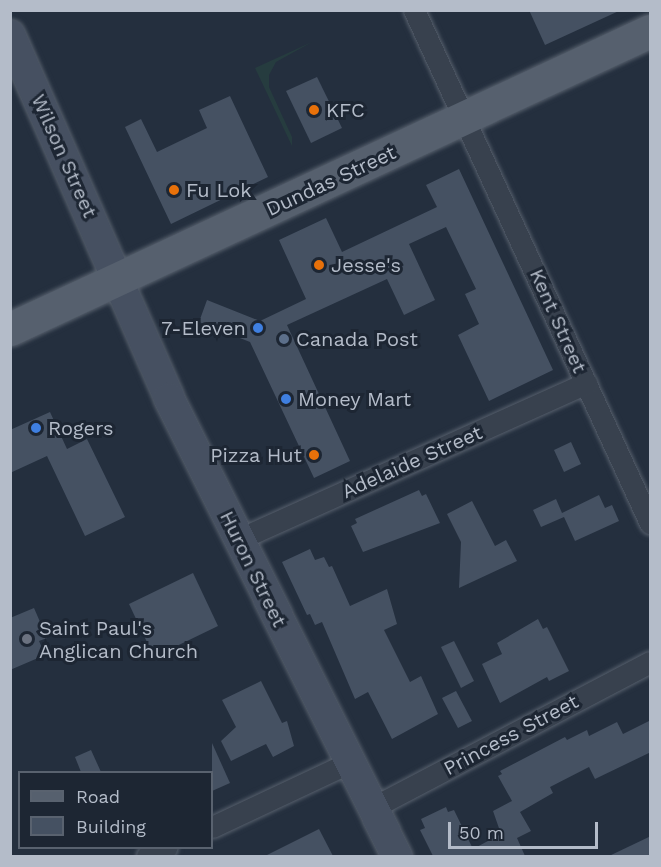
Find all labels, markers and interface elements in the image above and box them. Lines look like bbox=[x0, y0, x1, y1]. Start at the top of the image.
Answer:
street label: Wilson Street bbox=[26, 91, 102, 221]
place label: KFC bbox=[326, 98, 365, 122]
marker: KFC bbox=[307, 103, 321, 117]
street label: Dundas Street bbox=[262, 140, 400, 222]
place label: Fu Lok bbox=[186, 178, 252, 202]
marker: Fu Lok bbox=[167, 183, 181, 197]
place label: Jesse's bbox=[331, 253, 401, 277]
marker: Jesse's bbox=[312, 258, 326, 272]
street label: Kent Street bbox=[524, 265, 592, 377]
place label: 7-Eleven bbox=[161, 316, 246, 340]
marker: 7-Eleven bbox=[251, 321, 265, 335]
place label: Canada Post bbox=[296, 327, 418, 351]
marker: Canada Post bbox=[277, 332, 291, 346]
place label: Money Mart bbox=[298, 387, 412, 411]
marker: Money Mart bbox=[279, 392, 293, 406]
place label: Rogers bbox=[48, 416, 113, 440]
street label: Adelaide Street bbox=[338, 420, 486, 504]
marker: Rogers bbox=[29, 421, 43, 435]
place label: Pizza Hut bbox=[210, 443, 302, 467]
marker: Pizza Hut bbox=[307, 448, 321, 462]
street label: Huron Street bbox=[215, 507, 291, 631]
place label: Saint Paul's Anglican Church bbox=[39, 616, 198, 663]
marker: Saint Paul's Anglican Church bbox=[20, 632, 34, 646]
street label: Princess Street bbox=[440, 689, 582, 781]
legend bbox=[18, 771, 213, 849]
text: Road bbox=[76, 786, 120, 807]
scale bar bbox=[451, 810, 601, 848]
text: Building bbox=[76, 816, 146, 837]
text: 50 m bbox=[459, 822, 504, 843]

